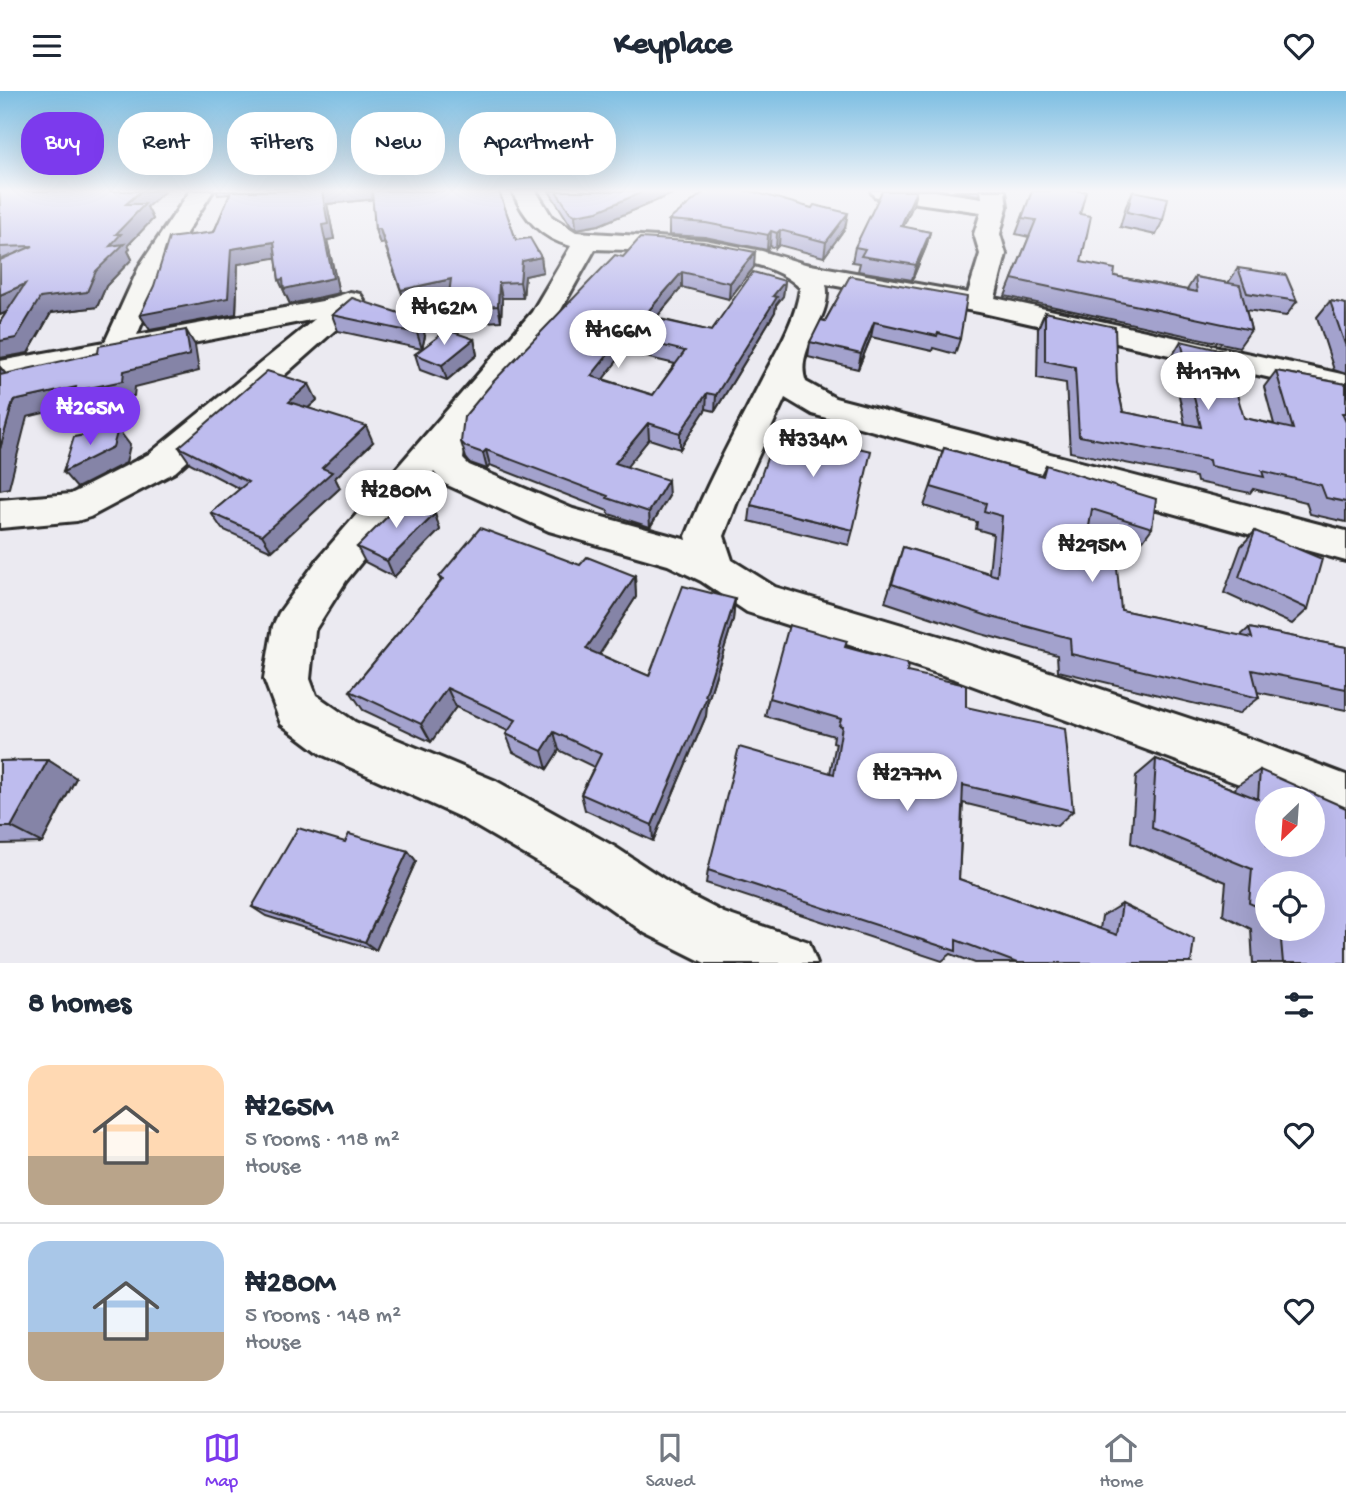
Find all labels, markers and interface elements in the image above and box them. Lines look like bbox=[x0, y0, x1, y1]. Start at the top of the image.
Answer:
icon: menu bbox=[28, 27, 66, 65]
text: Keyplace bbox=[614, 27, 732, 65]
icon: heart bbox=[1280, 27, 1318, 65]
chip: Buy bbox=[21, 112, 104, 175]
chip: Rent bbox=[118, 112, 213, 175]
chip: Filters bbox=[227, 112, 337, 175]
chip: New bbox=[351, 112, 445, 175]
chip: Apartment bbox=[459, 112, 616, 175]
pin: ₦162M bbox=[395, 287, 493, 347]
text: ₦162M bbox=[412, 296, 476, 323]
pin: ₦166M bbox=[569, 310, 667, 370]
text: ₦166M bbox=[585, 319, 651, 346]
pin: ₦117M bbox=[1159, 353, 1257, 412]
text: ₦117M bbox=[1176, 361, 1240, 388]
pin: ₦265M bbox=[41, 387, 139, 447]
text: ₦265M bbox=[56, 396, 124, 423]
pin: ₦334M bbox=[764, 419, 862, 479]
text: ₦334M bbox=[779, 428, 847, 455]
pin: ₦280M bbox=[347, 471, 445, 530]
text: ₦280M bbox=[361, 479, 431, 506]
pin: ₦295M bbox=[1043, 525, 1141, 584]
text: ₦295M bbox=[1058, 533, 1126, 560]
pin: ₦277M bbox=[858, 753, 956, 813]
text: ₦277M bbox=[873, 762, 941, 789]
north arrow bbox=[1255, 787, 1325, 857]
map controls bbox=[1255, 787, 1325, 941]
button: locate bbox=[1255, 871, 1325, 941]
icon: filters bbox=[1280, 986, 1318, 1024]
text: 8 homes bbox=[28, 988, 131, 1023]
text: ₦265M bbox=[245, 1092, 333, 1127]
icon: home bbox=[84, 1093, 168, 1177]
icon: heart bbox=[1280, 1116, 1318, 1154]
text: 5 rooms · 118 m² bbox=[245, 1127, 400, 1154]
text: House bbox=[245, 1154, 301, 1181]
text: ₦280M bbox=[245, 1268, 336, 1303]
icon: home bbox=[84, 1269, 168, 1353]
icon: heart bbox=[1280, 1292, 1318, 1330]
text: 5 rooms · 148 m² bbox=[245, 1303, 401, 1330]
text: House bbox=[245, 1330, 301, 1357]
tab: Map bbox=[203, 1429, 241, 1494]
tab: Saved bbox=[646, 1429, 694, 1494]
tab: Home bbox=[1099, 1429, 1143, 1494]

